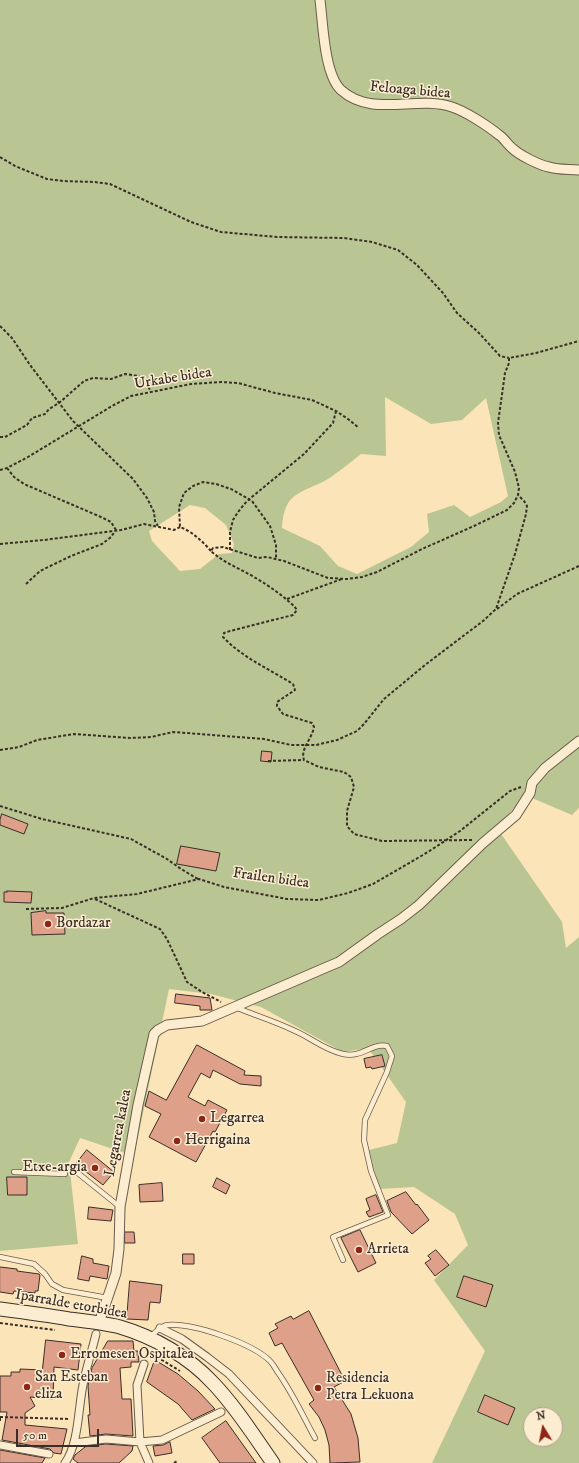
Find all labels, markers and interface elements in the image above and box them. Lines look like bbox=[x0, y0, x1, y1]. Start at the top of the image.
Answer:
street label: Feloaga bidea bbox=[369, 79, 451, 103]
street label: Urkabe bidea bbox=[133, 364, 213, 394]
street label: Frailen bidea bbox=[232, 865, 310, 893]
place label: Bordazar bbox=[56, 915, 111, 933]
marker: Bordazar bbox=[43, 919, 53, 929]
street label: Legarrea kalea bbox=[102, 1088, 136, 1178]
place label: Legarrea bbox=[210, 1110, 264, 1128]
marker: Legarrea bbox=[197, 1114, 207, 1124]
place label: Herrigaina bbox=[185, 1132, 250, 1150]
marker: Herrigaina bbox=[172, 1136, 182, 1146]
place label: Etxe-argia bbox=[22, 1159, 87, 1177]
marker: Etxe-argia bbox=[90, 1163, 100, 1173]
place label: Arrieta bbox=[367, 1241, 409, 1259]
marker: Arrieta bbox=[354, 1245, 364, 1255]
street label: Iparralde etorbidea bbox=[13, 1286, 129, 1324]
place label: Erromesen Ospitalea bbox=[70, 1346, 194, 1364]
marker: Erromesen Ospitalea bbox=[57, 1350, 67, 1360]
place label: San Esteban eliza bbox=[35, 1369, 108, 1404]
place label: Residencia Petra Lekuona bbox=[326, 1370, 414, 1405]
marker: San Esteban eliza bbox=[22, 1382, 32, 1392]
marker: Residencia Petra Lekuona bbox=[313, 1383, 323, 1393]
north arrow bbox=[523, 1407, 563, 1447]
text: N bbox=[535, 1408, 547, 1424]
scale bar bbox=[18, 1421, 101, 1447]
text: 50 m bbox=[23, 1428, 47, 1443]

